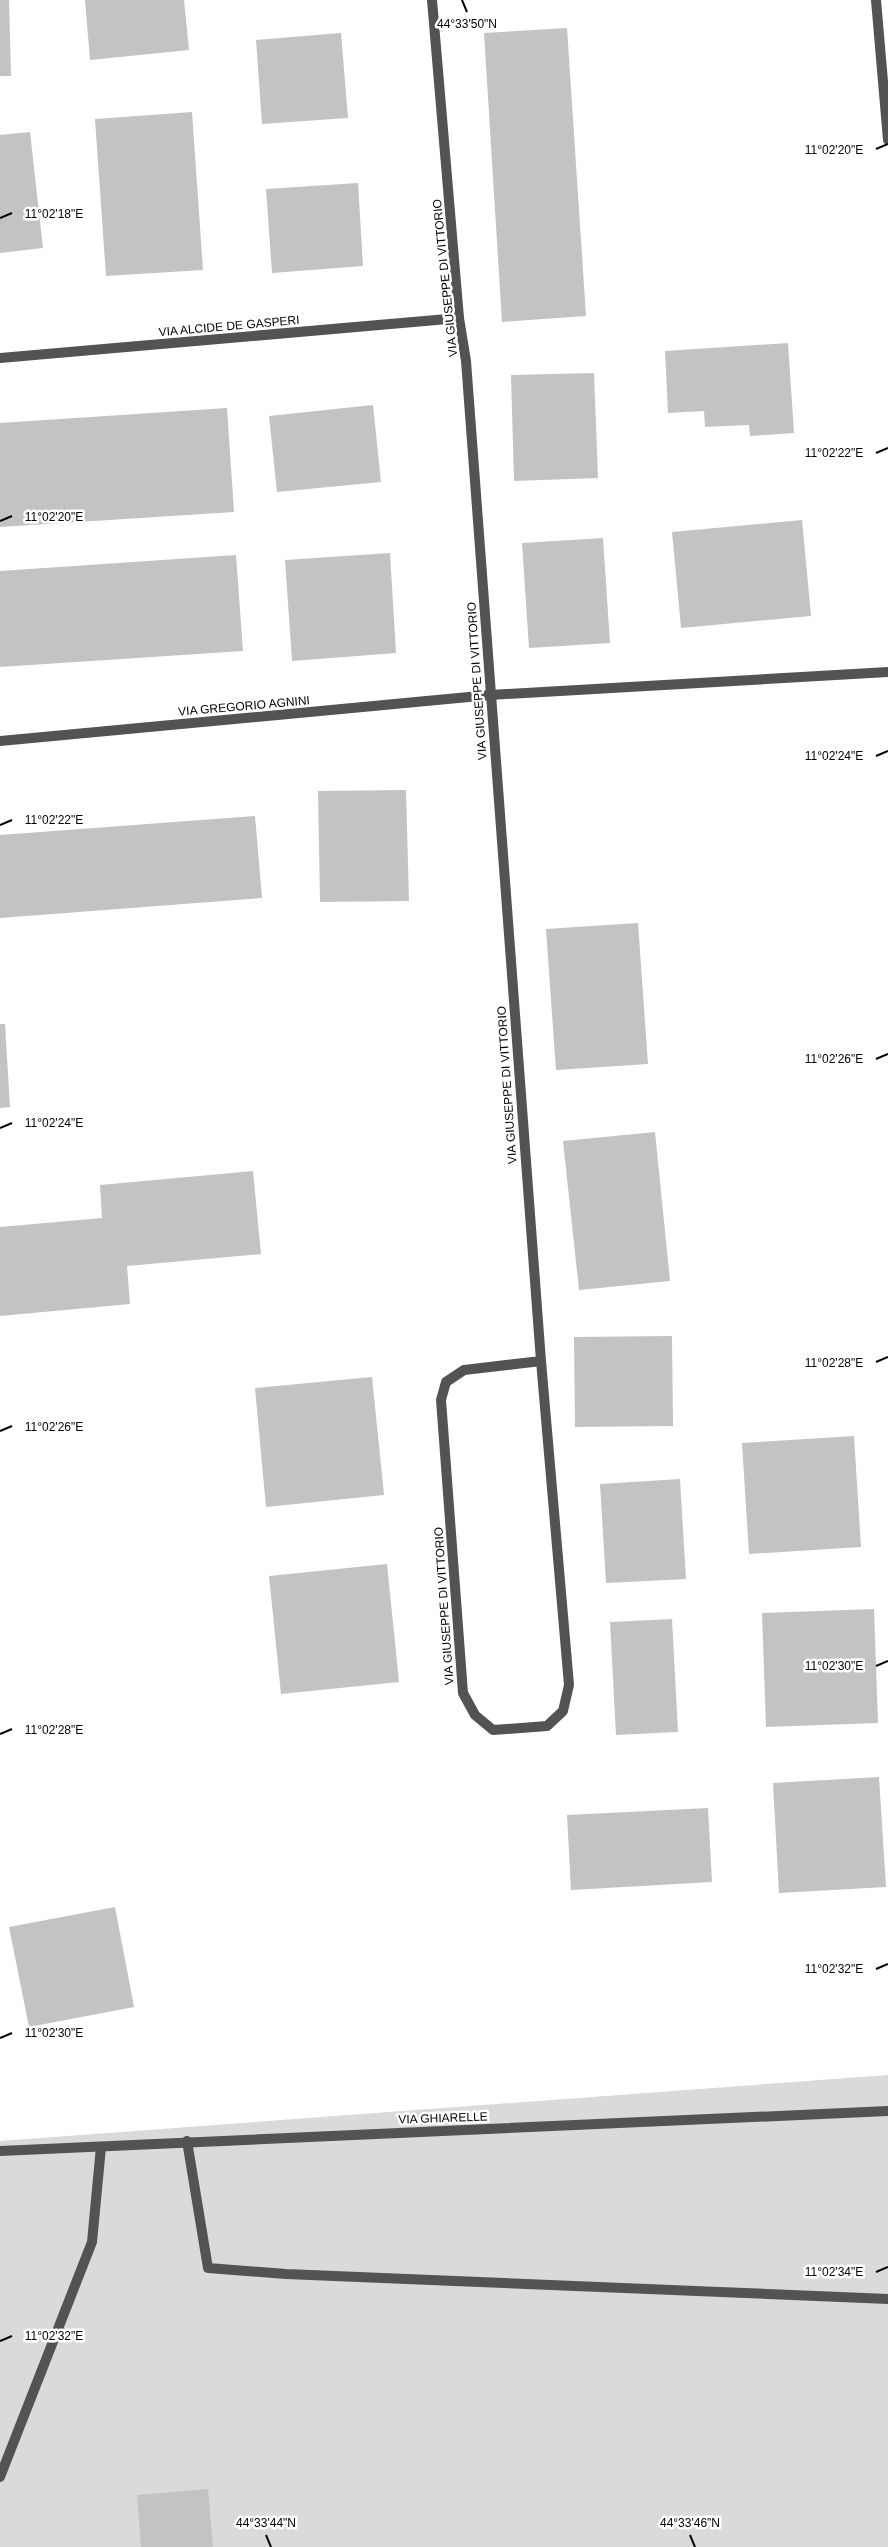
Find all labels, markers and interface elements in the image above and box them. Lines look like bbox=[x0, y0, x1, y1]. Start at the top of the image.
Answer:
text: 44°33'50"N bbox=[437, 17, 497, 31]
text: 11°02'20"E bbox=[805, 143, 863, 157]
street label: VIA GIUSEPPE DI VITTORIO bbox=[430, 198, 460, 358]
text: 11°02'18"E bbox=[25, 207, 83, 221]
street label: VIA ALCIDE DE GASPERI bbox=[158, 313, 300, 339]
text: 11°02'22"E bbox=[805, 446, 863, 460]
text: 11°02'20"E bbox=[25, 510, 83, 524]
street label: VIA GIUSEPPE DI VITTORIO bbox=[464, 601, 490, 761]
street label: VIA GREGORIO AGNINI bbox=[178, 693, 310, 719]
text: 11°02'24"E bbox=[805, 749, 863, 763]
text: 11°02'22"E bbox=[25, 813, 83, 827]
street label: VIA GIUSEPPE DI VITTORIO bbox=[494, 1005, 520, 1165]
text: 11°02'26"E bbox=[805, 1052, 863, 1066]
text: 11°02'24"E bbox=[25, 1116, 83, 1130]
text: 11°02'28"E bbox=[805, 1356, 863, 1370]
text: 11°02'26"E bbox=[25, 1420, 83, 1434]
street label: VIA GIUSEPPE DI VITTORIO bbox=[431, 1526, 457, 1686]
text: 11°02'30"E bbox=[805, 1659, 863, 1673]
text: 11°02'28"E bbox=[25, 1723, 83, 1737]
text: 11°02'32"E bbox=[805, 1962, 863, 1976]
text: 11°02'30"E bbox=[25, 2026, 83, 2040]
street label: VIA GHIARELLE bbox=[398, 2109, 488, 2127]
text: 11°02'34"E bbox=[805, 2265, 863, 2279]
text: 11°02'32"E bbox=[25, 2329, 83, 2343]
text: 44°33'44"N bbox=[236, 2516, 296, 2530]
text: 44°33'46"N bbox=[660, 2516, 720, 2530]

